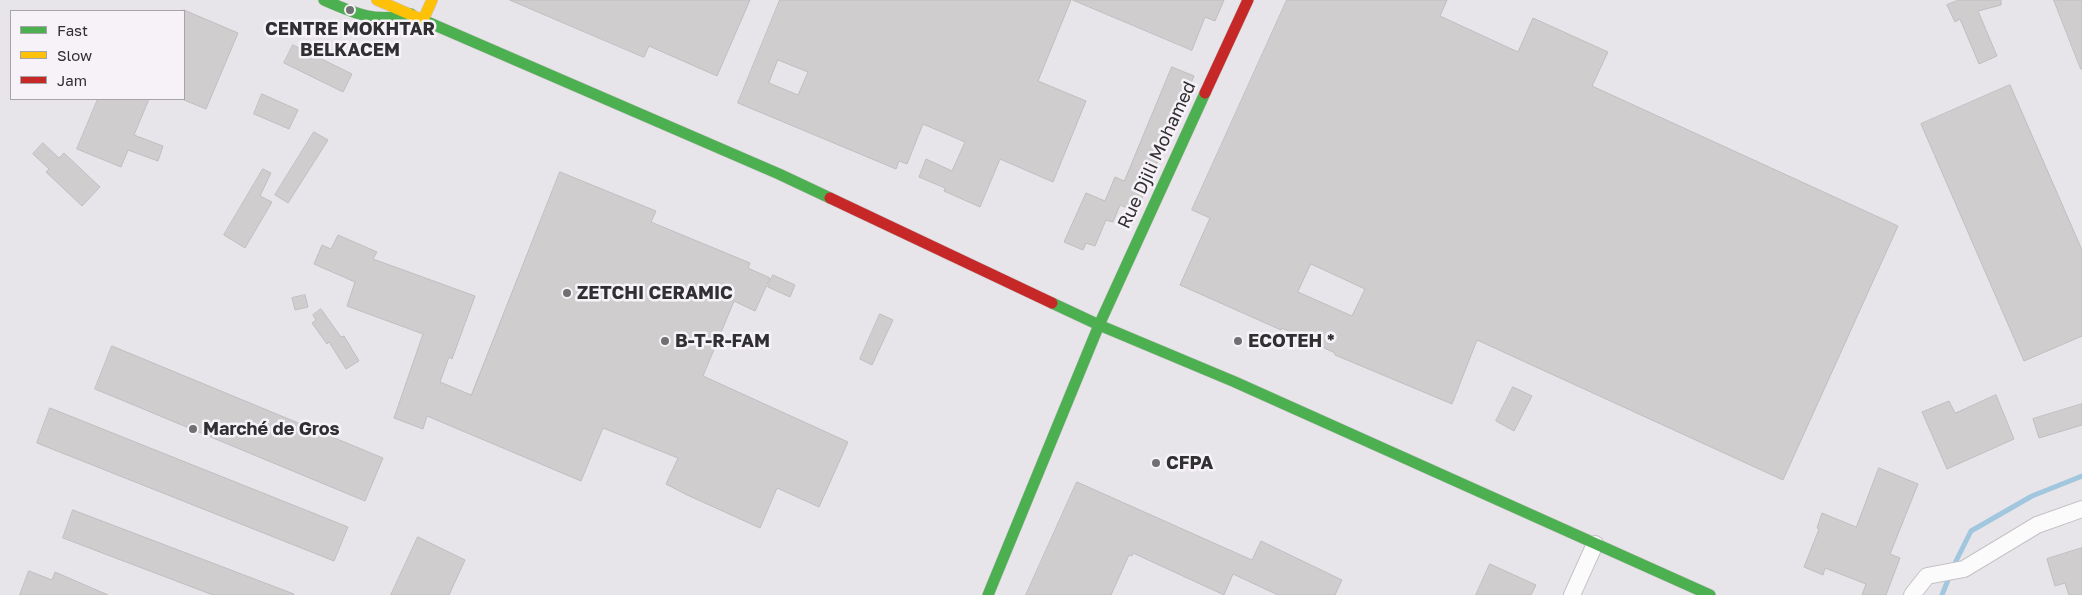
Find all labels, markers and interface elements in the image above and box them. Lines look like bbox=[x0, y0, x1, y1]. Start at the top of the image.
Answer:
marker: CENTRE MOKHTAR BELKACEM bbox=[344, 4, 356, 16]
legend bbox=[10, 10, 185, 100]
place label: CENTRE MOKHTAR BELKACEM bbox=[265, 18, 435, 60]
text: Fast bbox=[57, 21, 88, 39]
text: Slow bbox=[57, 46, 92, 64]
text: Jam bbox=[57, 71, 87, 89]
street label: Rue Djili Mohamed bbox=[1113, 78, 1201, 232]
place label: ZETCHI CERAMIC bbox=[577, 282, 733, 304]
marker: ZETCHI CERAMIC bbox=[561, 287, 573, 299]
place label: B-T-R-FAM bbox=[675, 330, 770, 352]
place label: ECOTEH * bbox=[1248, 330, 1335, 352]
marker: B-T-R-FAM bbox=[659, 335, 671, 347]
marker: ECOTEH * bbox=[1232, 335, 1244, 347]
place label: Marché de Gros bbox=[203, 418, 340, 440]
marker: Marché de Gros bbox=[187, 423, 199, 435]
place label: CFPA bbox=[1166, 452, 1213, 474]
marker: CFPA bbox=[1150, 457, 1162, 469]

